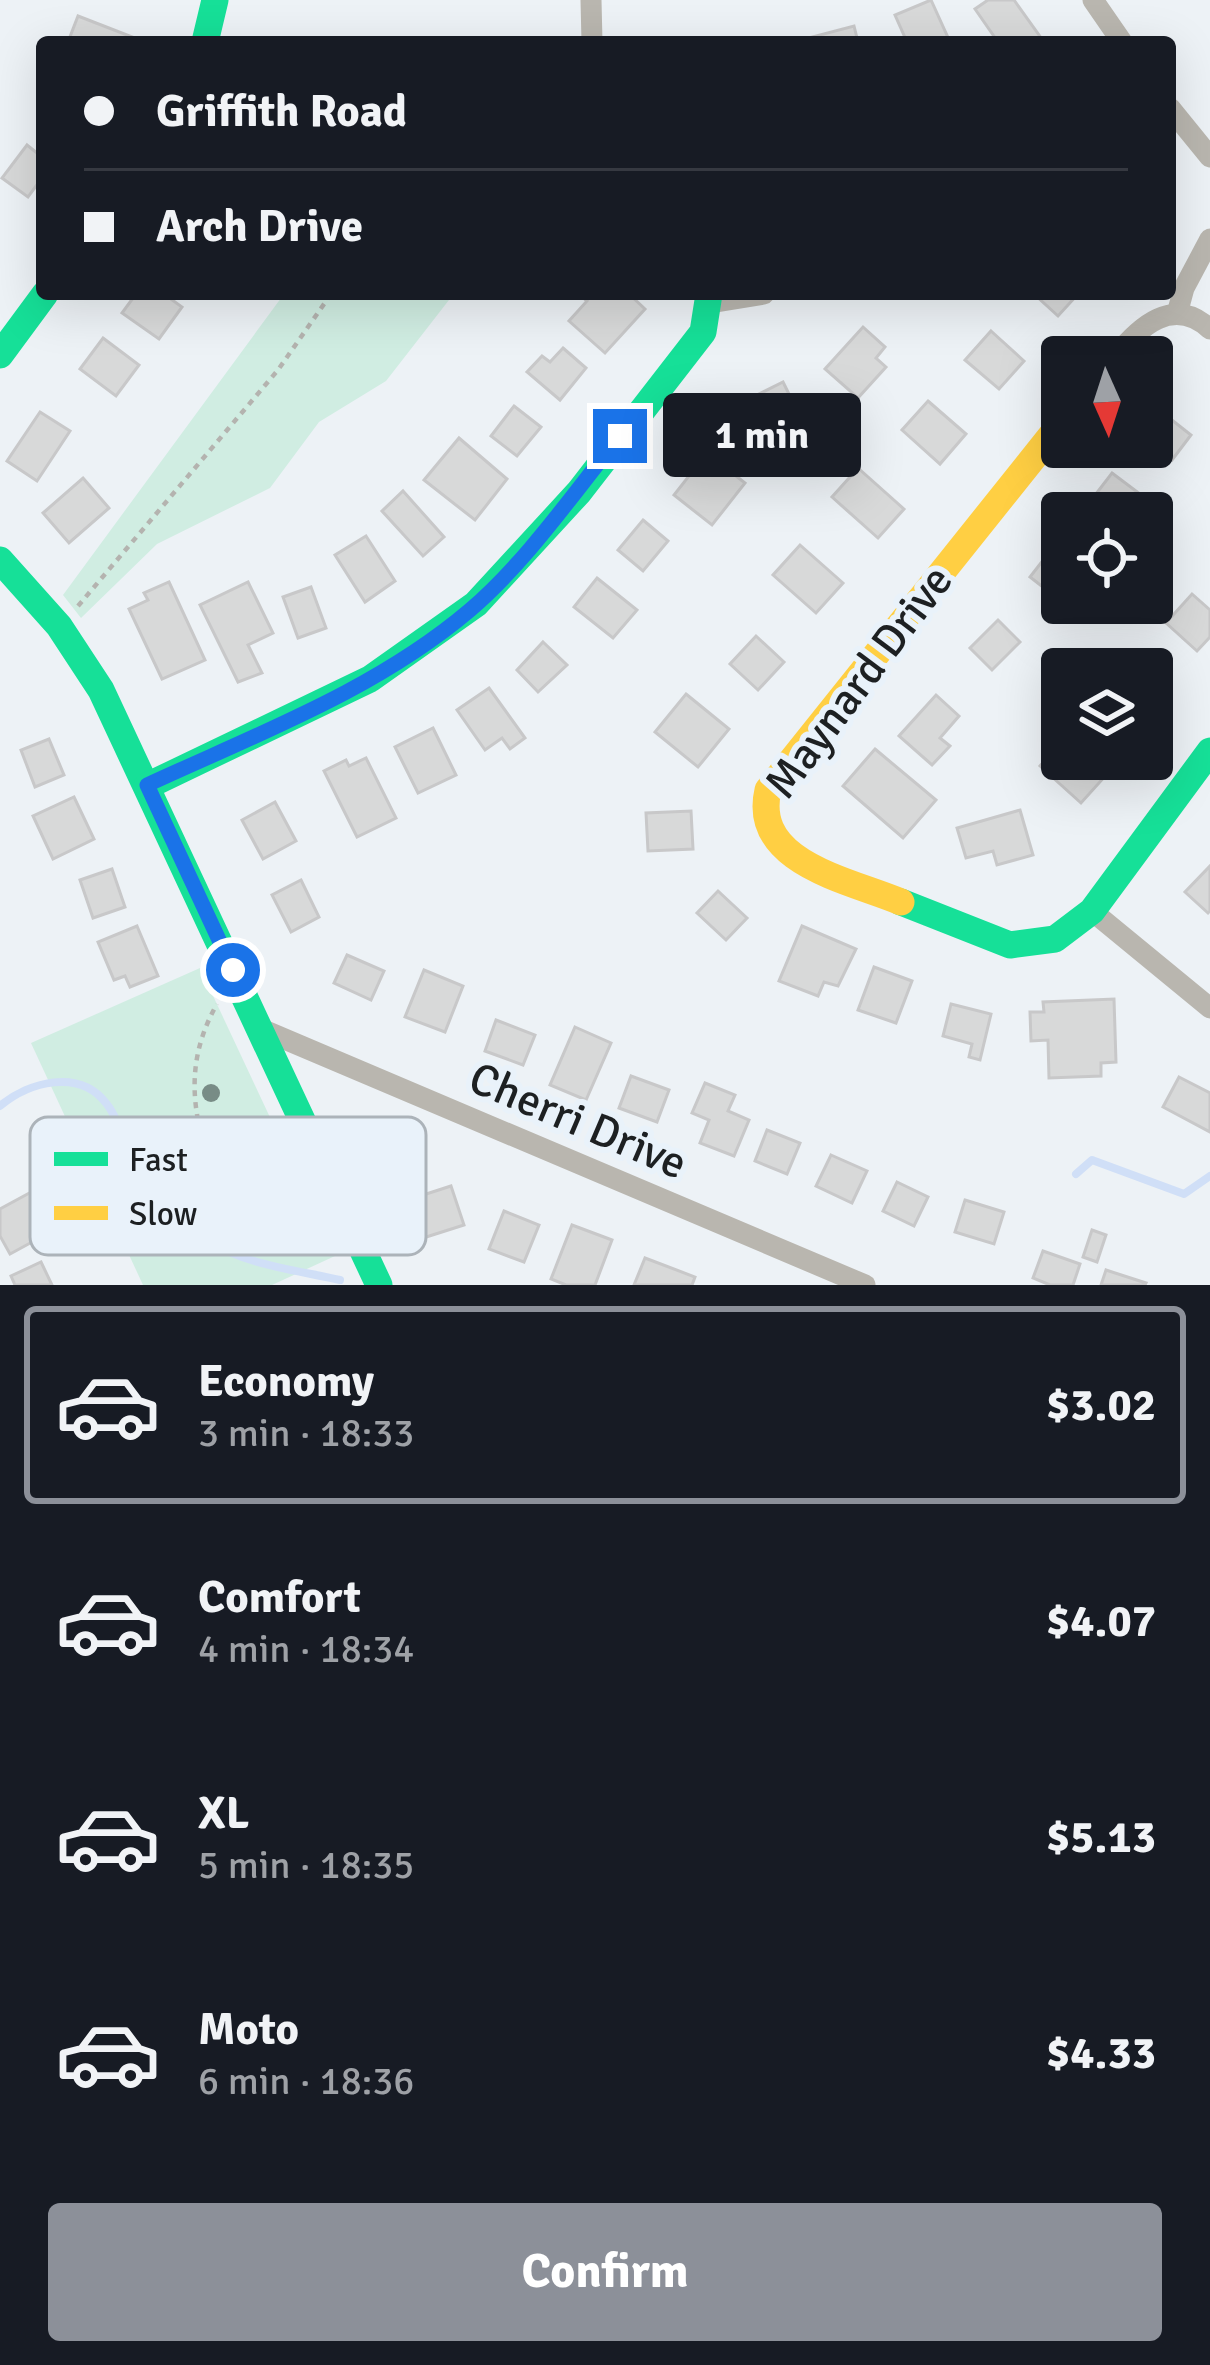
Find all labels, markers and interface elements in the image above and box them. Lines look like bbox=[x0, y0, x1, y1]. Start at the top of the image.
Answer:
text: Griffith Road bbox=[156, 84, 407, 139]
text: Arch Drive bbox=[156, 199, 363, 254]
north arrow bbox=[1041, 336, 1173, 468]
map controls bbox=[1041, 336, 1173, 780]
callout: 1 min bbox=[662, 394, 860, 478]
route end bbox=[593, 409, 647, 463]
text: 1 min bbox=[715, 411, 809, 459]
button: locate bbox=[1041, 492, 1173, 624]
street label: Maynard Drive bbox=[754, 555, 964, 809]
button: layers bbox=[1041, 648, 1173, 780]
route start bbox=[206, 943, 260, 997]
street label: Cherri Drive bbox=[461, 1051, 695, 1191]
legend bbox=[30, 1117, 426, 1255]
text: Fast bbox=[129, 1140, 188, 1181]
text: Slow bbox=[129, 1194, 198, 1235]
icon: car bbox=[54, 1351, 162, 1459]
text: Economy bbox=[198, 1354, 374, 1409]
text: $3.02 bbox=[1046, 1378, 1156, 1433]
text: 3 min · 18:33 bbox=[198, 1409, 414, 1457]
icon: car bbox=[54, 1567, 162, 1675]
text: Comfort bbox=[198, 1570, 361, 1625]
text: $4.07 bbox=[1046, 1594, 1156, 1649]
text: 4 min · 18:34 bbox=[198, 1625, 414, 1673]
icon: car bbox=[54, 1783, 162, 1891]
text: XL bbox=[198, 1786, 249, 1841]
text: $5.13 bbox=[1046, 1810, 1156, 1865]
text: 5 min · 18:35 bbox=[198, 1841, 414, 1889]
icon: car bbox=[54, 1999, 162, 2107]
text: Moto bbox=[198, 2002, 299, 2057]
text: $4.33 bbox=[1046, 2026, 1156, 2081]
text: 6 min · 18:36 bbox=[198, 2057, 414, 2105]
button: Confirm bbox=[48, 2203, 1162, 2341]

